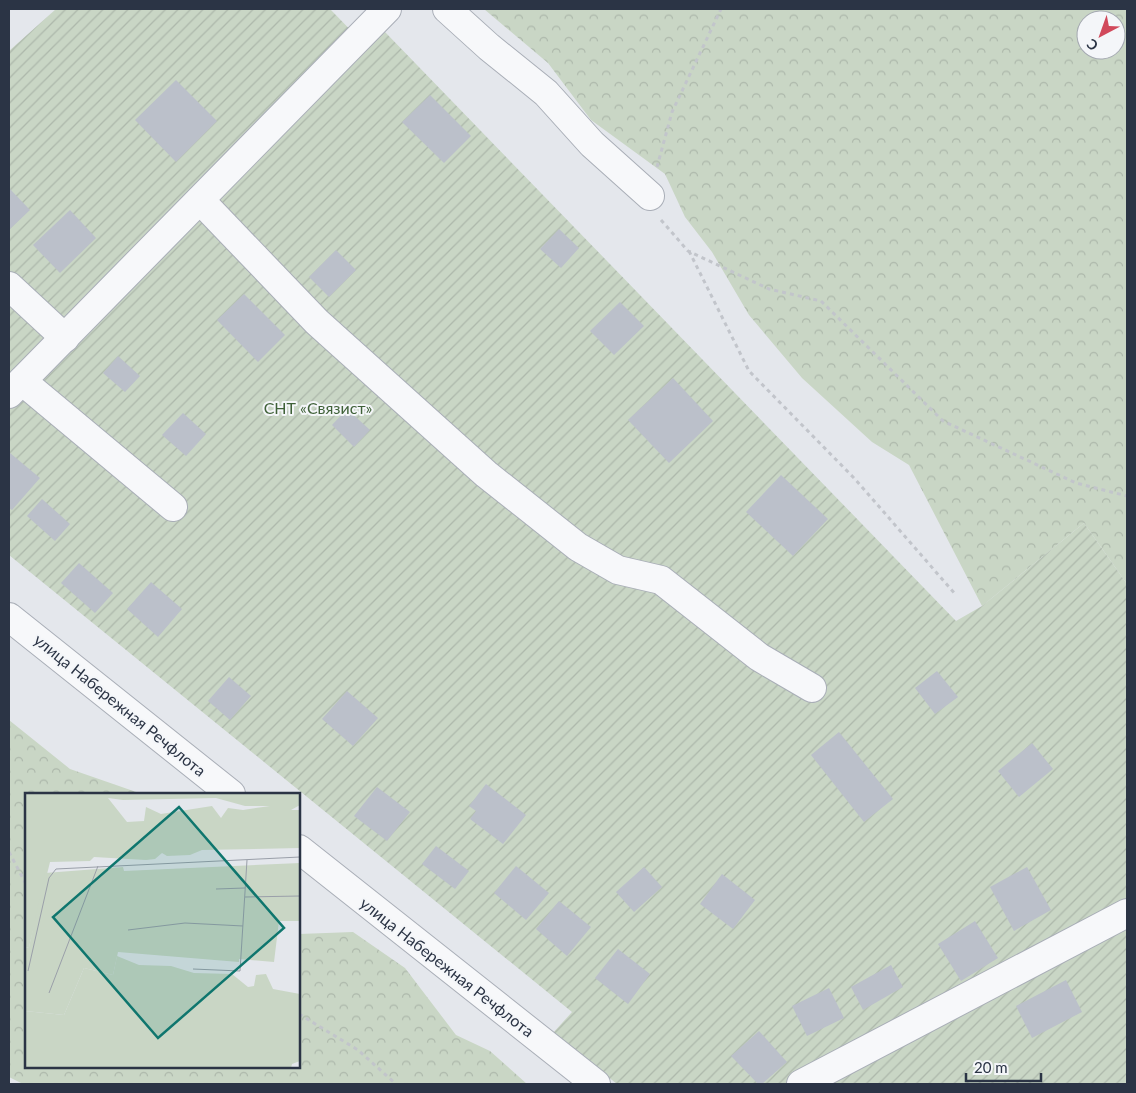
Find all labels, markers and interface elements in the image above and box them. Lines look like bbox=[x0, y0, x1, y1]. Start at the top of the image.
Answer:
north arrow bbox=[1076, 10, 1126, 60]
text: С bbox=[1083, 35, 1101, 55]
park label: СНТ «Связист» bbox=[264, 398, 372, 417]
street label: улица Набережная Речфлота bbox=[31, 629, 210, 780]
inset map bbox=[25, 793, 300, 1068]
street label: улица Набережная Речфлота bbox=[357, 893, 538, 1040]
scale bar bbox=[966, 1050, 1041, 1082]
text: 20 m bbox=[974, 1058, 1008, 1076]

